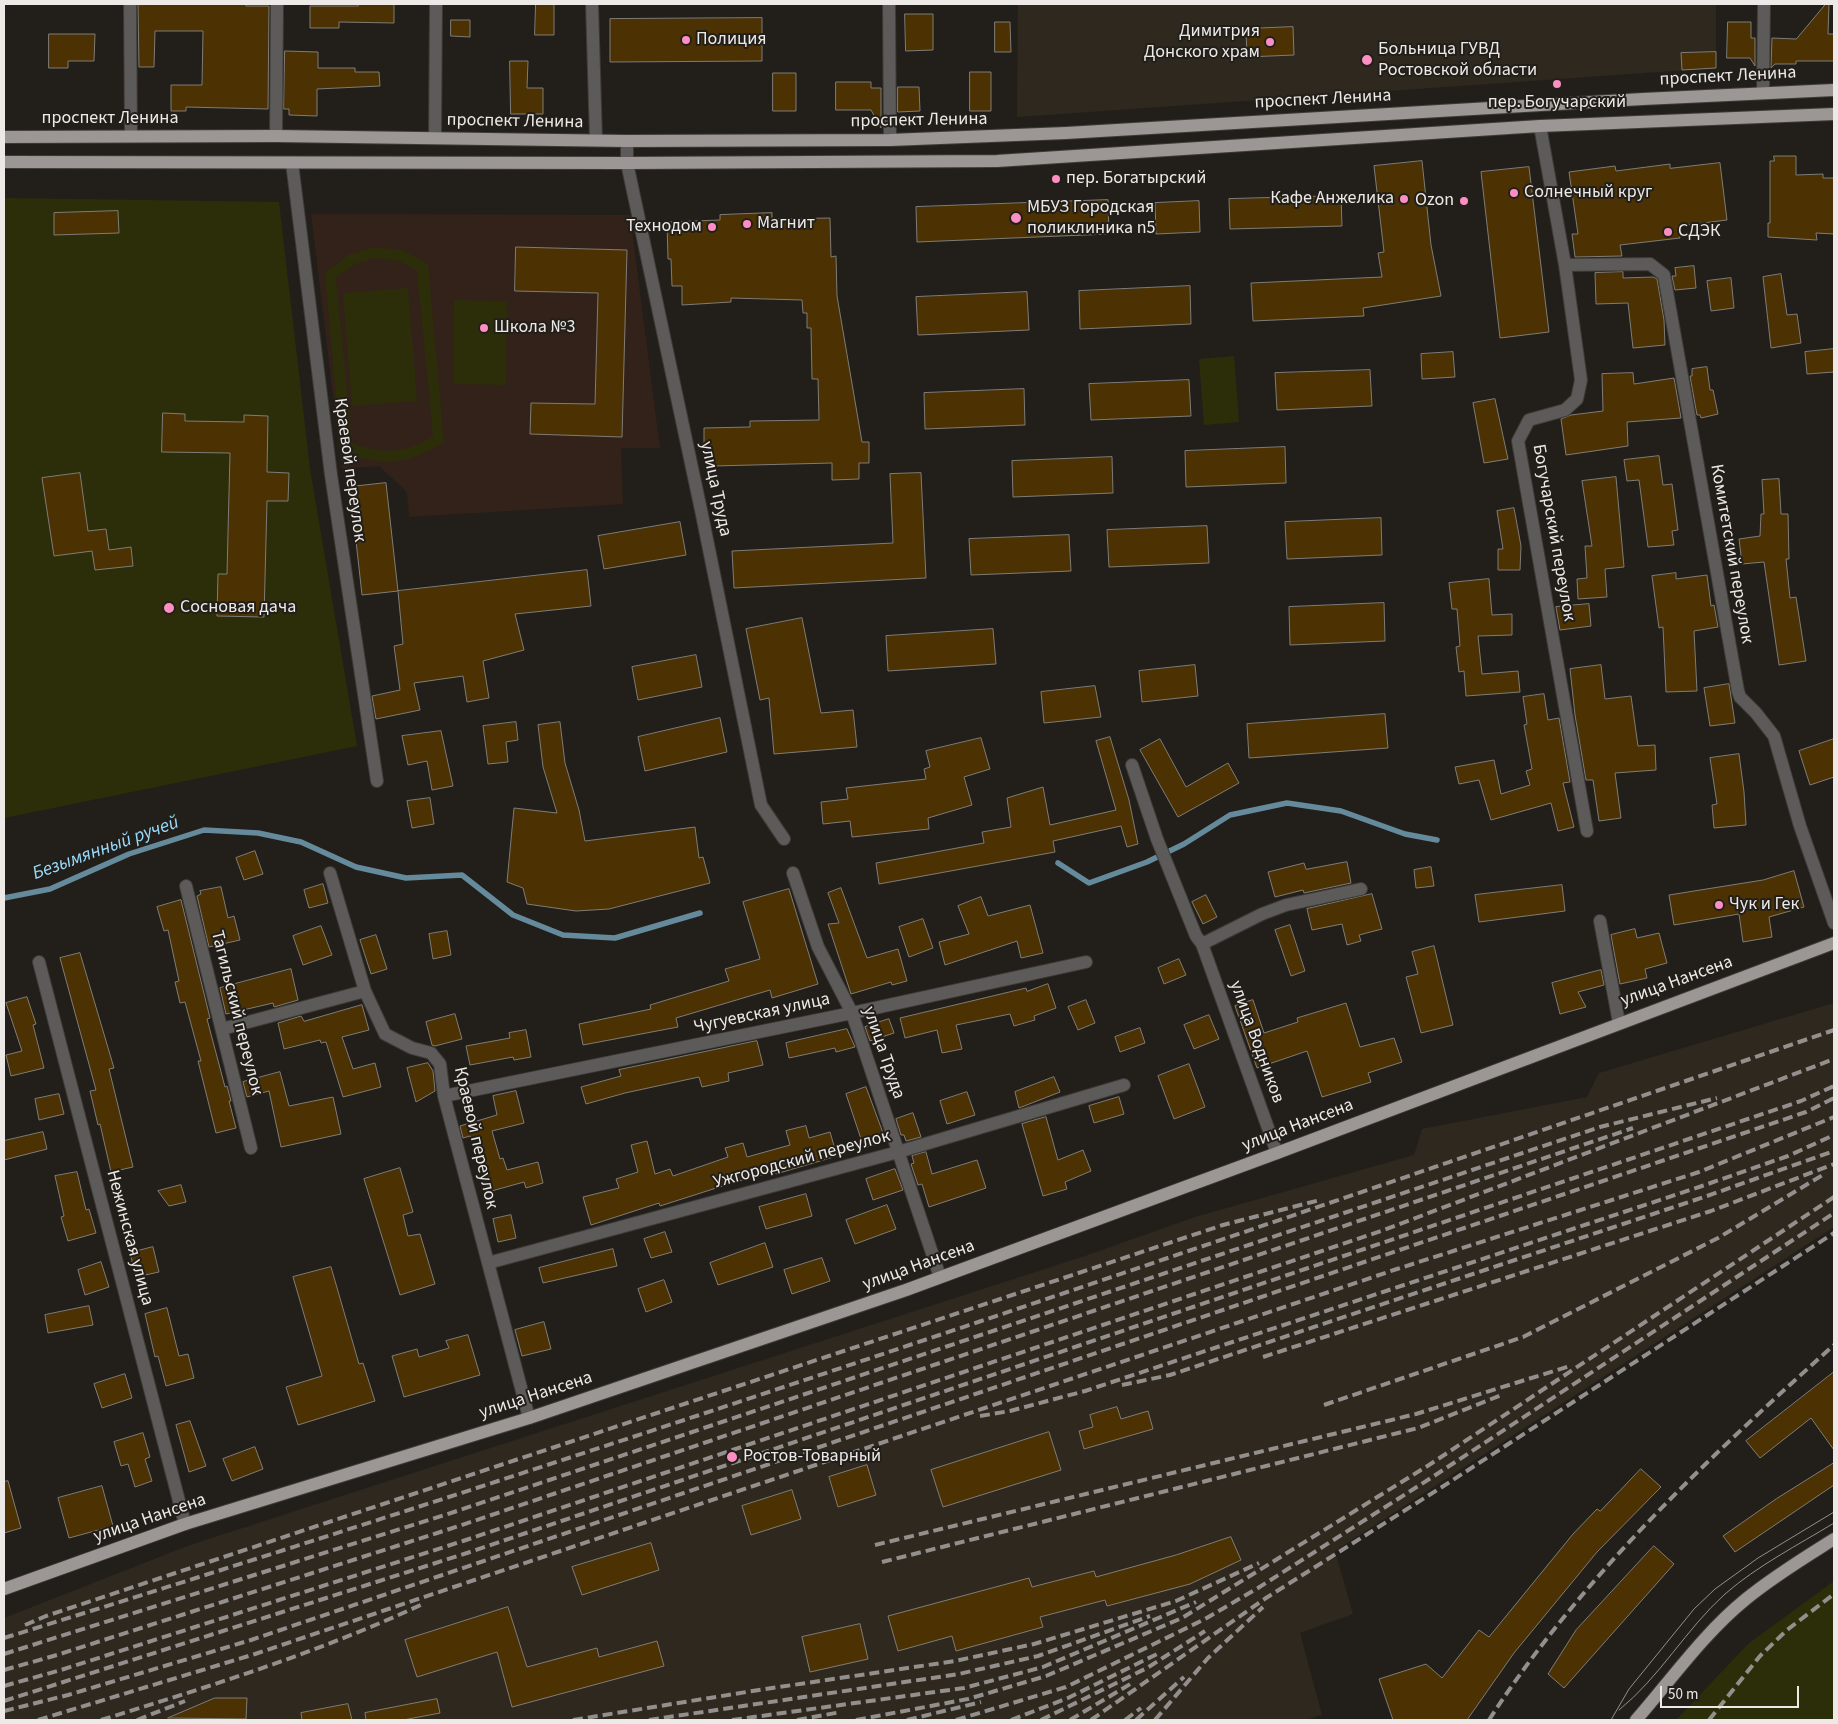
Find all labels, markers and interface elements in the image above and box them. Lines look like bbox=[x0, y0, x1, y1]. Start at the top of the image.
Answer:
place label: Димитрия Донского храм bbox=[1144, 21, 1260, 64]
place label: Полиция bbox=[696, 29, 767, 51]
marker: Полиция bbox=[680, 34, 692, 46]
marker: Димитрия Донского храм bbox=[1264, 36, 1276, 48]
place label: Больница ГУВД Ростовской области bbox=[1378, 39, 1537, 82]
marker: Больница ГУВД Ростовской области bbox=[1360, 53, 1374, 67]
street label: проспект Ленина bbox=[1659, 63, 1797, 91]
marker: пер. Богучарский bbox=[1551, 78, 1563, 90]
street label: проспект Ленина bbox=[1254, 86, 1392, 114]
place label: пер. Богучарский bbox=[1488, 92, 1626, 114]
street label: проспект Ленина bbox=[41, 108, 179, 130]
street label: проспект Ленина bbox=[850, 109, 988, 133]
street label: проспект Ленина bbox=[446, 110, 584, 134]
place label: пер. Богатырский bbox=[1066, 168, 1206, 190]
marker: пер. Богатырский bbox=[1050, 173, 1062, 185]
place label: Солнечный круг bbox=[1524, 182, 1653, 204]
marker: Солнечный круг bbox=[1508, 187, 1520, 199]
place label: Кафе Анжелика bbox=[1270, 188, 1394, 210]
place label: Ozon bbox=[1415, 190, 1454, 212]
marker: Кафе Анжелика bbox=[1398, 193, 1410, 205]
marker: Ozon bbox=[1458, 195, 1470, 207]
place label: МБУЗ Городская поликлиника n5 bbox=[1027, 197, 1156, 240]
marker: МБУЗ Городская поликлиника n5 bbox=[1009, 211, 1023, 225]
place label: Магнит bbox=[757, 213, 815, 235]
place label: Технодом bbox=[626, 216, 702, 238]
marker: Магнит bbox=[741, 218, 753, 230]
marker: Технодом bbox=[706, 221, 718, 233]
place label: СДЭК bbox=[1678, 221, 1720, 243]
marker: СДЭК bbox=[1662, 226, 1674, 238]
place label: Школа №3 bbox=[494, 317, 575, 339]
marker: Школа №3 bbox=[478, 322, 490, 334]
street label: Краевой переулок bbox=[328, 397, 370, 543]
street label: улица Труда bbox=[694, 440, 736, 538]
street label: Богучарский переулок bbox=[1527, 443, 1579, 623]
street label: Комитетский переулок bbox=[1705, 463, 1757, 645]
place label: Сосновая дача bbox=[180, 597, 296, 619]
marker: Сосновая дача bbox=[162, 601, 176, 615]
water label: Безымянный ручей bbox=[30, 812, 182, 886]
place label: Чук и Гек bbox=[1729, 894, 1799, 916]
marker: Чук и Гек bbox=[1713, 899, 1725, 911]
street label: Тагильский переулок bbox=[205, 928, 267, 1098]
street label: улица Нансена bbox=[1618, 952, 1736, 1012]
street label: улица Водников bbox=[1224, 978, 1288, 1106]
street label: Чугуевская улица bbox=[692, 989, 832, 1039]
street label: улица Труда bbox=[857, 1004, 909, 1102]
street label: Краевой переулок bbox=[448, 1065, 502, 1211]
street label: улица Нансена bbox=[1239, 1095, 1357, 1157]
street label: Ужгородский переулок bbox=[711, 1126, 893, 1194]
street label: Нежинская улица bbox=[101, 1168, 157, 1308]
street label: улица Нансена bbox=[860, 1236, 978, 1296]
street label: улица Нансена bbox=[477, 1368, 595, 1424]
place label: Ростов-Товарный bbox=[743, 1446, 881, 1468]
marker: Ростов-Товарный bbox=[725, 1450, 739, 1464]
street label: улица Нансена bbox=[91, 1490, 209, 1548]
scale bar bbox=[1663, 1676, 1802, 1708]
text: 50 m bbox=[1668, 1684, 1698, 1705]

